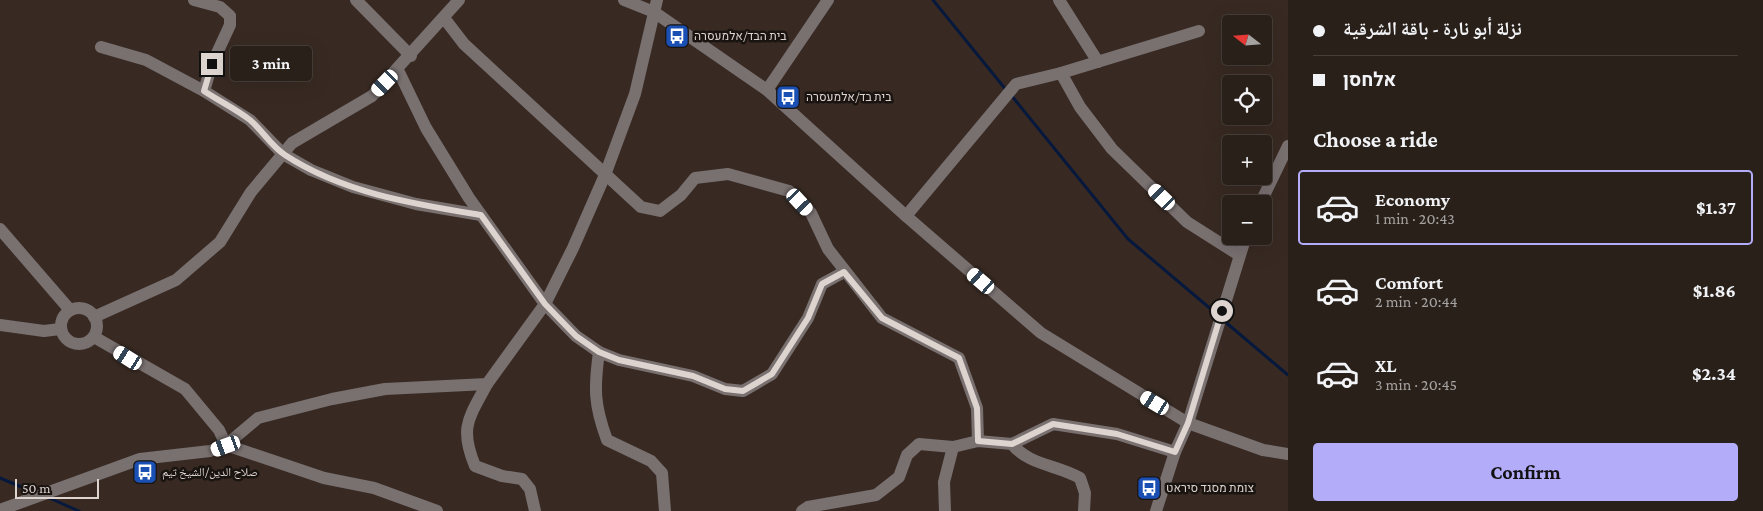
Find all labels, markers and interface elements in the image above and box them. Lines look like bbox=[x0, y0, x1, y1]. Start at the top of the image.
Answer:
north arrow bbox=[1222, 15, 1272, 65]
map controls bbox=[1222, 15, 1272, 245]
text: نزلة أبو نارة - باقة الشرقية bbox=[1343, 18, 1522, 39]
bus stop icon: בית הבד/אלמעסרה bbox=[664, 23, 690, 49]
place label: בית הבד/אלמעסרה bbox=[694, 29, 787, 43]
callout: 3 min bbox=[230, 46, 312, 82]
route end bbox=[201, 53, 223, 75]
text: 3 min bbox=[252, 55, 290, 72]
car bbox=[369, 67, 400, 99]
text: אלחסן bbox=[1343, 69, 1396, 90]
button: locate bbox=[1222, 75, 1272, 125]
bus stop icon: בית בד/אלמעסרה bbox=[775, 84, 801, 110]
place label: בית בד/אלמעסרה bbox=[806, 90, 892, 104]
text: Choose a ride bbox=[1313, 127, 1438, 152]
button: + bbox=[1222, 135, 1272, 185]
car bbox=[1146, 181, 1178, 213]
icon: car bbox=[1315, 185, 1360, 230]
car bbox=[784, 186, 815, 218]
text: Economy bbox=[1375, 189, 1450, 210]
button: − bbox=[1222, 195, 1272, 245]
text: $1.37 bbox=[1696, 197, 1736, 218]
text: 1 min · 20:43 bbox=[1375, 210, 1455, 227]
car bbox=[964, 265, 997, 297]
icon: car bbox=[1315, 268, 1360, 313]
text: Comfort bbox=[1375, 272, 1443, 293]
text: $1.86 bbox=[1693, 280, 1736, 301]
text: 2 min · 20:44 bbox=[1375, 293, 1458, 310]
route start bbox=[1211, 300, 1233, 322]
car bbox=[111, 344, 144, 372]
icon: car bbox=[1315, 351, 1360, 396]
text: XL bbox=[1375, 355, 1397, 376]
text: $2.34 bbox=[1692, 363, 1736, 384]
text: 3 min · 20:45 bbox=[1375, 376, 1457, 393]
car bbox=[1138, 389, 1171, 417]
car bbox=[209, 434, 242, 458]
button: Confirm bbox=[1313, 443, 1738, 501]
bus stop icon: صلاح الدين/الشيخ تيم bbox=[132, 459, 158, 485]
place label: صلاح الدين/الشيخ تيم bbox=[162, 465, 258, 480]
bus stop icon: צומת מסגד סיראט bbox=[1136, 475, 1162, 501]
scale bar bbox=[15, 476, 99, 499]
text: 50 m bbox=[22, 480, 50, 496]
place label: צומת מסגד סיראט bbox=[1166, 481, 1255, 495]

